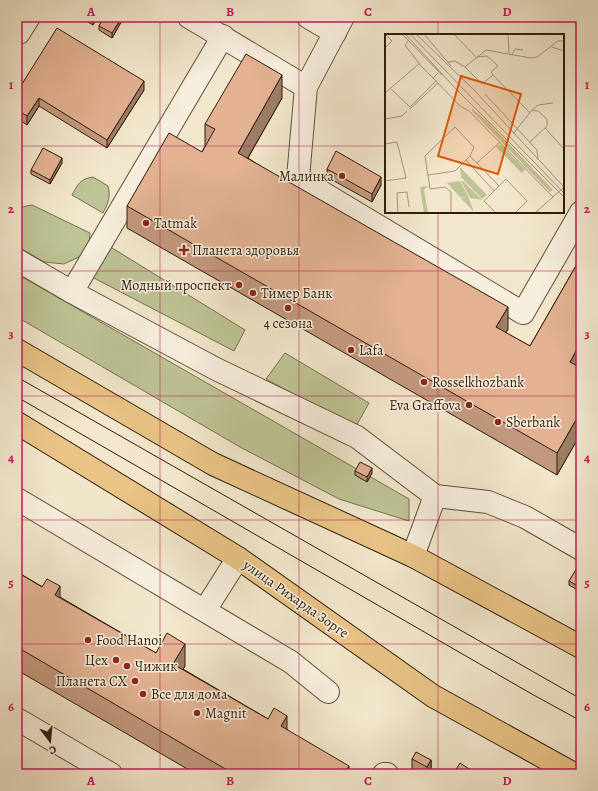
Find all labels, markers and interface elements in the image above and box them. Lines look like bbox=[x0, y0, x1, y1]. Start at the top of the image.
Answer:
text: A bbox=[86, 3, 96, 20]
text: B bbox=[226, 3, 234, 20]
text: C bbox=[364, 3, 372, 20]
text: D bbox=[502, 3, 512, 20]
inset map bbox=[385, 34, 564, 213]
text: 1 bbox=[9, 76, 14, 93]
text: 1 bbox=[585, 76, 590, 93]
place label: Малинка bbox=[279, 167, 335, 186]
marker: Малинка bbox=[337, 171, 347, 181]
text: 2 bbox=[8, 200, 15, 217]
text: 2 bbox=[584, 200, 591, 217]
place label: Tatmak bbox=[154, 214, 197, 233]
marker: Tatmak bbox=[141, 218, 151, 228]
place label: Планета здоровья bbox=[192, 241, 300, 260]
marker: Планета здоровья bbox=[179, 245, 189, 255]
place label: Модный проспект bbox=[121, 276, 231, 295]
marker: Модный проспект bbox=[234, 280, 244, 290]
place label: Тимер Банк bbox=[261, 284, 333, 303]
marker: Тимер Банк bbox=[248, 288, 258, 298]
marker: 4 сезона bbox=[283, 303, 293, 313]
place label: 4 сезона bbox=[263, 314, 313, 333]
text: 3 bbox=[8, 325, 14, 342]
text: 3 bbox=[584, 325, 590, 342]
place label: Lafa bbox=[359, 341, 384, 360]
marker: Lafa bbox=[346, 345, 356, 355]
place label: Rosselkhozbank bbox=[432, 373, 524, 392]
marker: Rosselkhozbank bbox=[419, 377, 429, 387]
place label: Eva Graffova bbox=[389, 396, 461, 415]
marker: Eva Graffova bbox=[464, 400, 474, 410]
place label: Sberbank bbox=[506, 413, 560, 432]
marker: Sberbank bbox=[493, 417, 503, 427]
text: 4 bbox=[8, 449, 14, 466]
text: 4 bbox=[584, 449, 590, 466]
street label: улица Рихарда Зорге bbox=[239, 555, 353, 643]
text: 5 bbox=[8, 574, 14, 591]
text: 5 bbox=[584, 574, 590, 591]
place label: Food Hanoi bbox=[96, 631, 162, 650]
marker: Food Hanoi bbox=[83, 635, 93, 645]
place label: Цех bbox=[85, 651, 108, 670]
marker: Цех bbox=[111, 655, 121, 665]
place label: Чижик bbox=[135, 657, 177, 676]
marker: Чижик bbox=[122, 661, 132, 671]
place label: Планета СХ bbox=[56, 672, 128, 691]
marker: Планета СХ bbox=[130, 676, 140, 686]
place label: Все для дома bbox=[151, 685, 228, 704]
marker: Все для дома bbox=[138, 689, 148, 699]
text: 6 bbox=[8, 698, 14, 715]
text: 6 bbox=[584, 698, 590, 715]
place label: Magnit bbox=[205, 704, 247, 723]
marker: Magnit bbox=[192, 708, 202, 718]
north arrow bbox=[30, 721, 70, 761]
text: С bbox=[47, 742, 58, 758]
text: A bbox=[86, 772, 96, 789]
text: B bbox=[226, 772, 234, 789]
text: C bbox=[364, 772, 372, 789]
text: D bbox=[502, 772, 512, 789]

